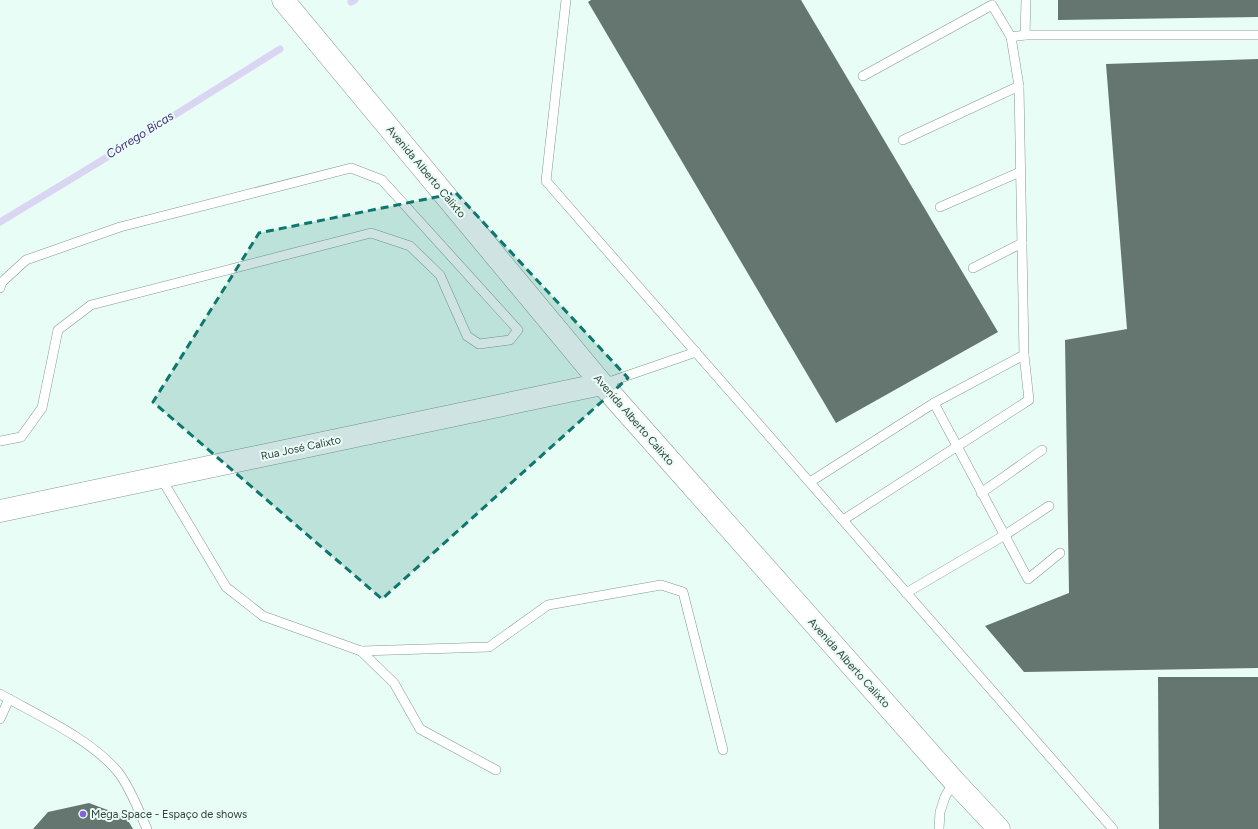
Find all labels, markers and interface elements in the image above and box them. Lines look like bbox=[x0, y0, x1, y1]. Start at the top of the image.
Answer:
water label: Córrego Bicas bbox=[104, 109, 177, 161]
street label: Avenida Alberto Calixto bbox=[384, 123, 468, 221]
street label: Avenida Alberto Calixto bbox=[591, 372, 677, 468]
street label: Rua José Calixto bbox=[260, 433, 342, 463]
street label: Avenida Alberto Calixto bbox=[805, 616, 893, 710]
place label: Mega Space - Espaço de shows bbox=[91, 808, 247, 821]
marker: Mega Space - Espaço de shows bbox=[78, 809, 88, 819]

